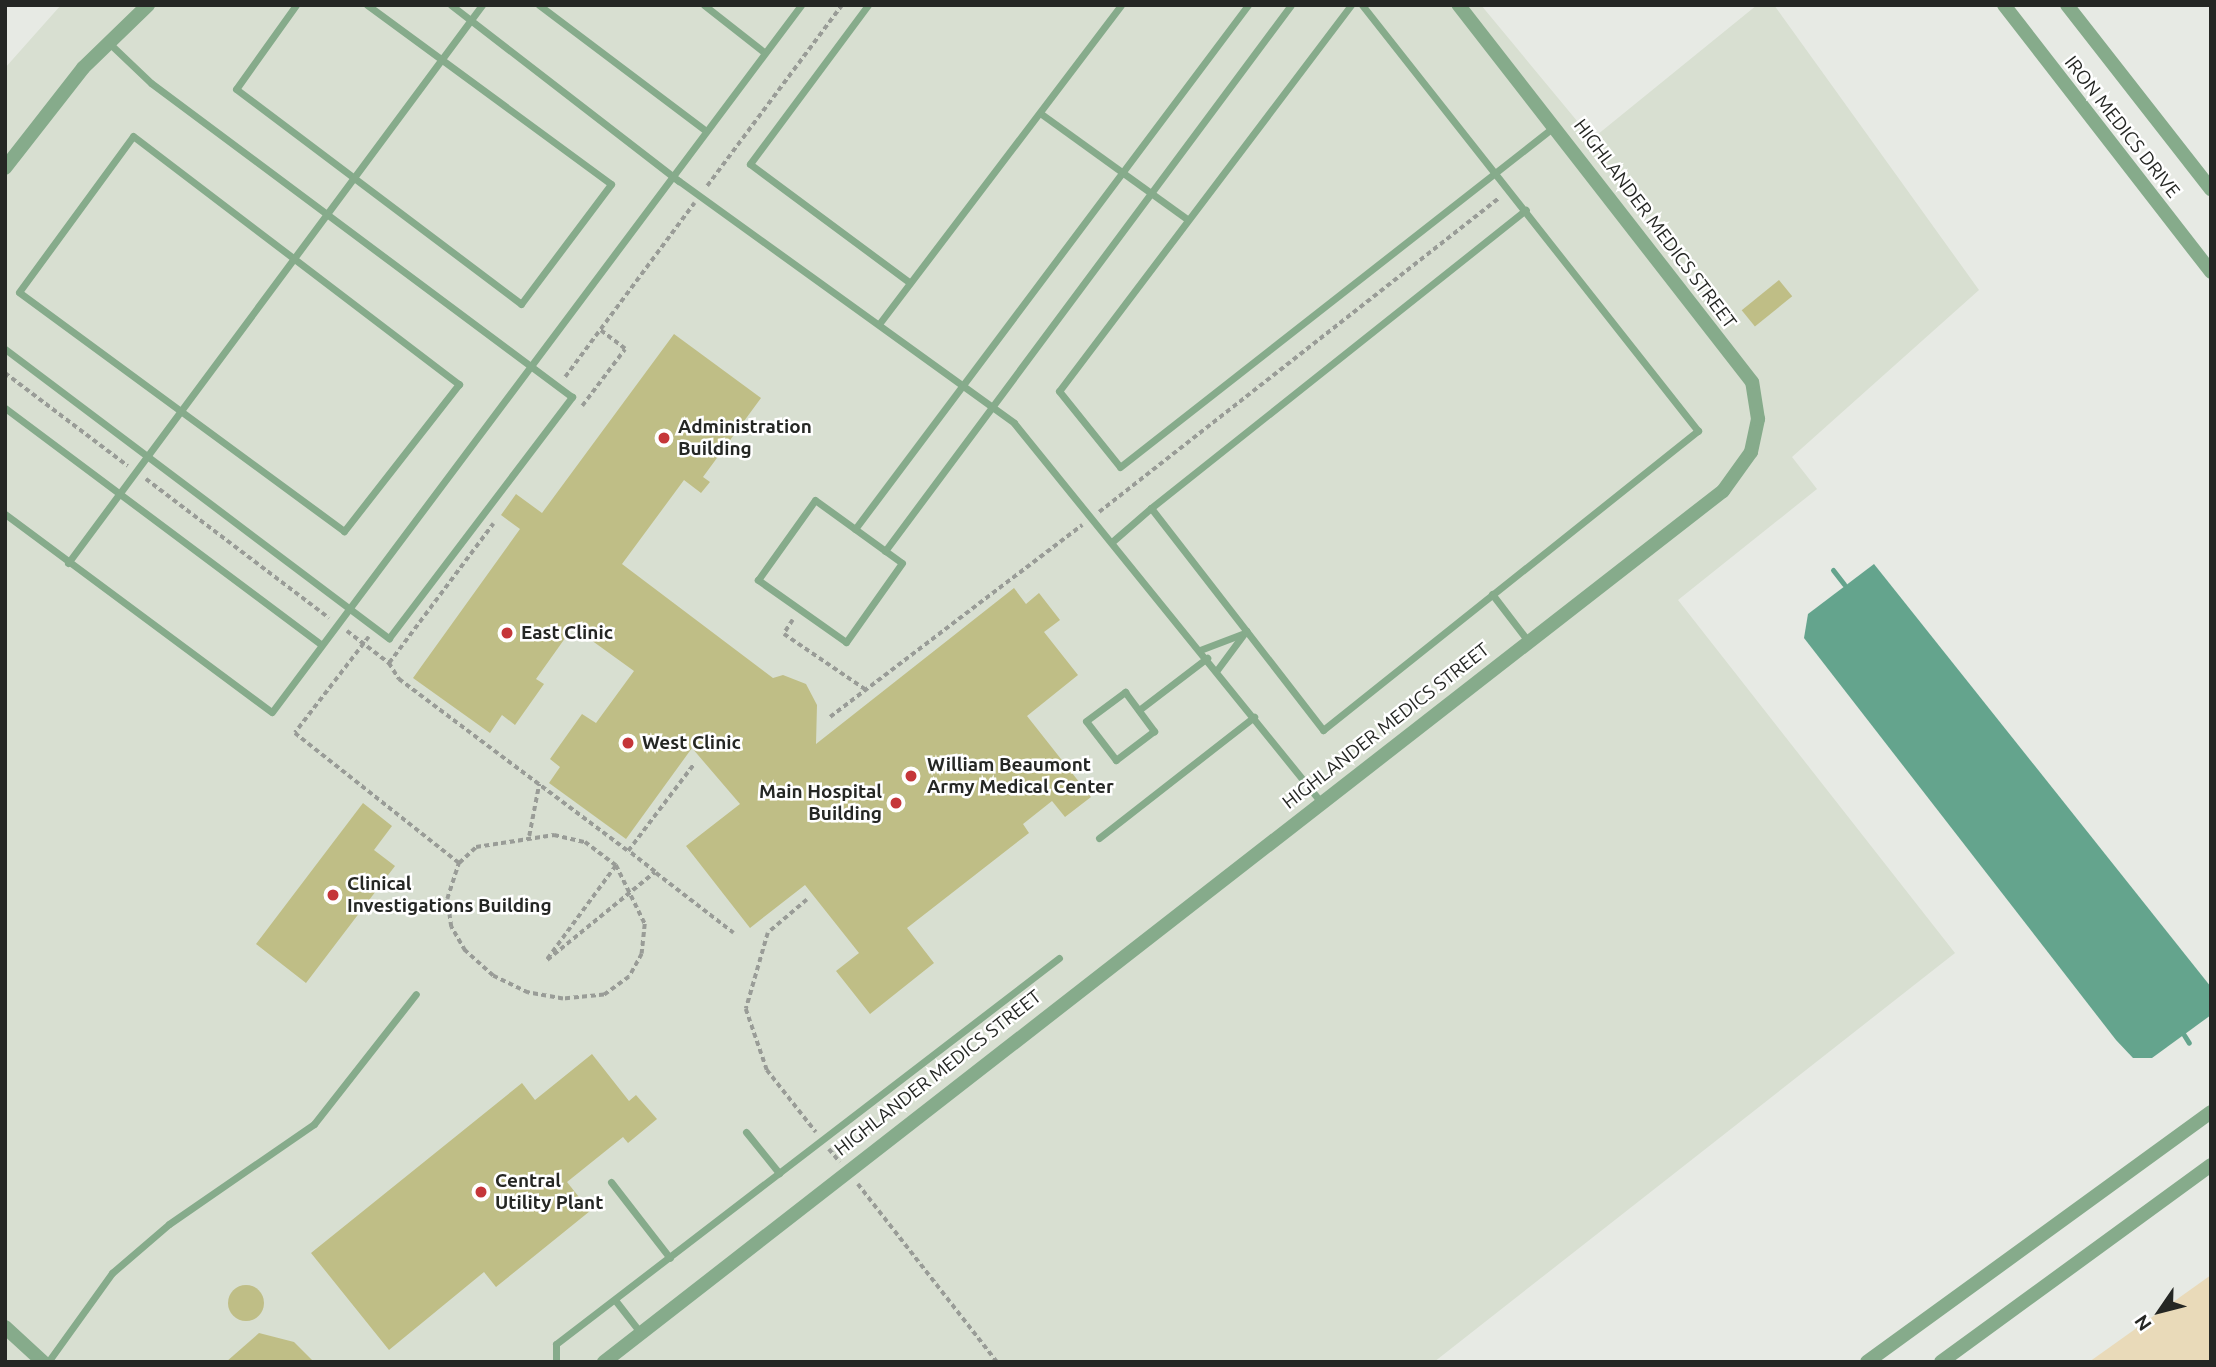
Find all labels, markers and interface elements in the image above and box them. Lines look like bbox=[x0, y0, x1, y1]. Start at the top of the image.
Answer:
street label: IRON MEDICS DRIVE bbox=[2060, 51, 2184, 203]
street label: HIGHLANDER MEDICS STREET bbox=[1569, 115, 1741, 333]
place label: Administration Building bbox=[678, 416, 812, 460]
marker: Administration Building bbox=[656, 430, 672, 446]
place label: East Clinic bbox=[521, 622, 613, 644]
marker: East Clinic bbox=[499, 625, 515, 641]
street label: HIGHLANDER MEDICS STREET bbox=[1278, 638, 1494, 814]
place label: West Clinic bbox=[642, 732, 741, 754]
marker: West Clinic bbox=[620, 735, 636, 751]
place label: William Beaumont Army Medical Center bbox=[927, 754, 1114, 798]
marker: William Beaumont Army Medical Center bbox=[901, 766, 921, 786]
place label: Main Hospital Building bbox=[759, 781, 882, 825]
marker: Main Hospital Building bbox=[888, 795, 904, 811]
place label: Clinical Investigations Building bbox=[347, 873, 552, 917]
marker: Clinical Investigations Building bbox=[325, 887, 341, 903]
street label: HIGHLANDER MEDICS STREET bbox=[830, 985, 1046, 1161]
place label: Central Utility Plant bbox=[495, 1170, 603, 1214]
marker: Central Utility Plant bbox=[473, 1184, 489, 1200]
north arrow bbox=[2125, 1276, 2195, 1346]
text: N bbox=[2130, 1311, 2156, 1335]

